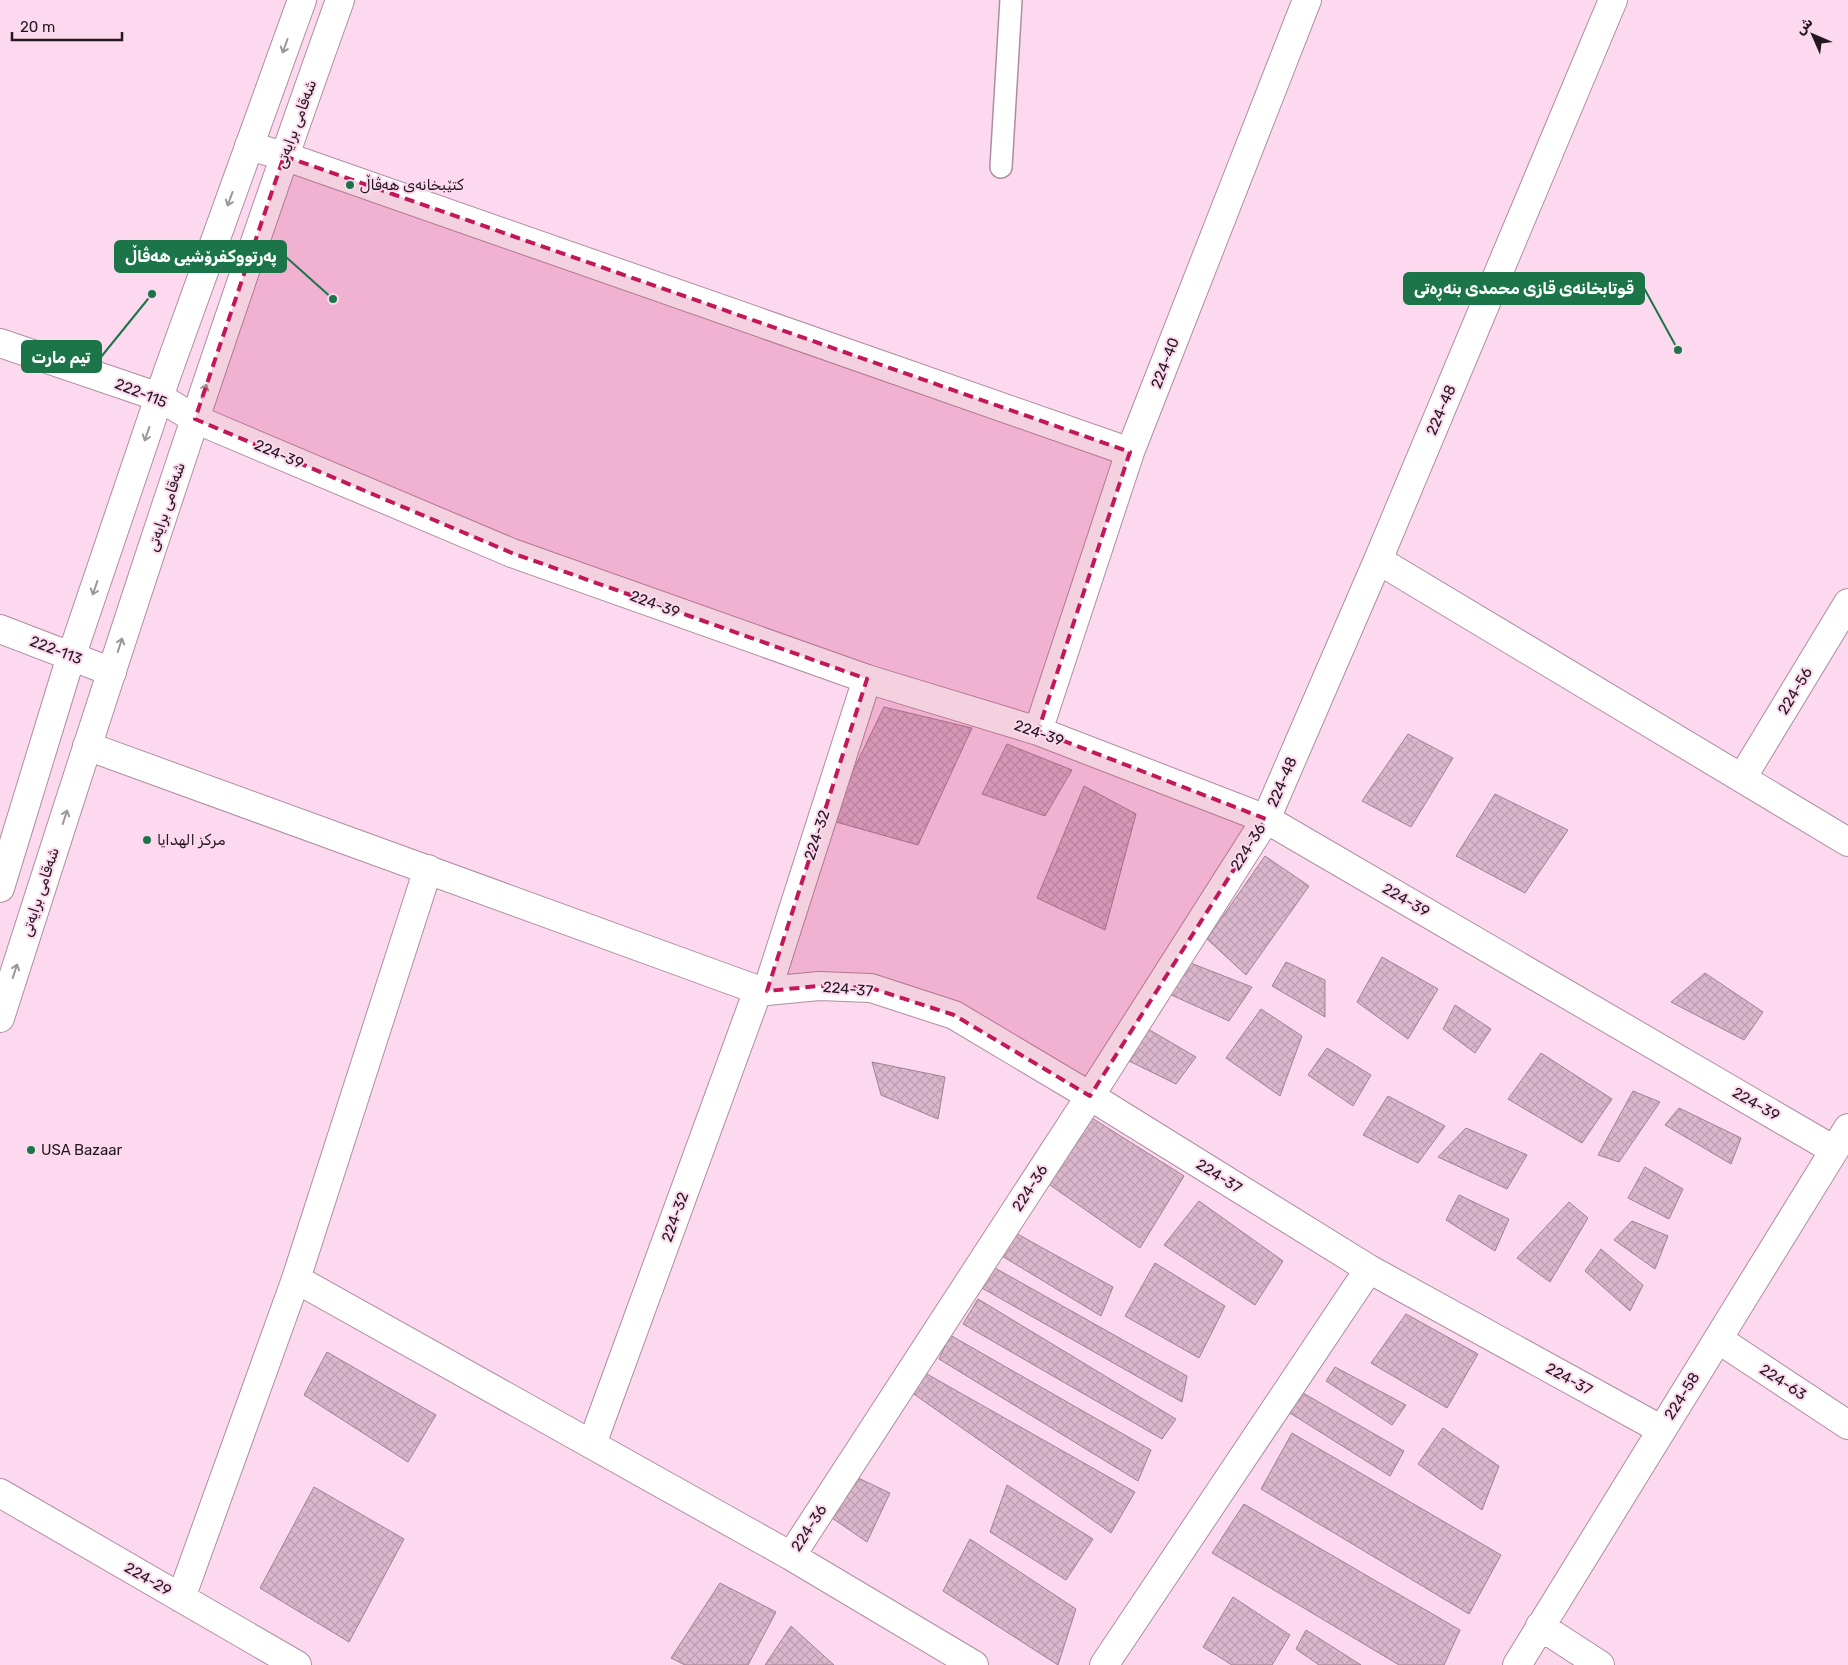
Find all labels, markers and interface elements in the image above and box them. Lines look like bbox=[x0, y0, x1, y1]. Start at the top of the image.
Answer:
scale bar bbox=[12, 10, 122, 42]
north arrow bbox=[1788, 10, 1838, 60]
text: ش bbox=[1792, 14, 1817, 38]
text: 20 m bbox=[20, 18, 55, 36]
one-way arrow bbox=[280, 38, 289, 53]
street label: شەقامی برایەتی bbox=[272, 77, 320, 171]
place label: کتێبخانەی هەڤاڵ bbox=[360, 174, 464, 194]
marker: کتێبخانەی هەڤاڵ bbox=[344, 179, 356, 191]
one-way arrow bbox=[225, 190, 234, 206]
callout: پەرتووکفرۆشیی هەڤاڵ bbox=[115, 241, 286, 272]
text: پەرتووکفرۆشیی هەڤاڵ bbox=[125, 244, 277, 268]
callout: قوتابخانەی قازی محمدی بنەڕەتی bbox=[1404, 273, 1644, 304]
text: قوتابخانەی قازی محمدی بنەڕەتی bbox=[1414, 279, 1634, 302]
street label: 224-40 bbox=[1147, 335, 1183, 391]
callout: تيم مارت bbox=[22, 341, 101, 372]
text: تيم مارت bbox=[31, 348, 91, 368]
street label: 222-115 bbox=[112, 374, 170, 412]
street label: 224-48 bbox=[1422, 382, 1460, 438]
one-way arrow bbox=[200, 384, 209, 400]
one-way arrow bbox=[141, 426, 151, 442]
street label: 224-39 bbox=[252, 436, 306, 472]
street label: شەقامی برایەتی bbox=[143, 460, 189, 554]
one-way arrow bbox=[89, 580, 99, 596]
street label: 224-39 bbox=[628, 587, 682, 621]
street label: 222-113 bbox=[27, 632, 85, 668]
one-way arrow bbox=[116, 638, 125, 654]
street label: 224-56 bbox=[1774, 664, 1816, 718]
street label: 224-39 bbox=[1012, 716, 1066, 750]
street label: 224-48 bbox=[1263, 754, 1301, 810]
street label: 224-32 bbox=[800, 808, 834, 862]
one-way arrow bbox=[60, 809, 70, 825]
street label: 224-36 bbox=[1227, 820, 1269, 874]
place label: مركز الهدايا bbox=[157, 831, 226, 849]
marker: مركز الهدايا bbox=[141, 834, 153, 846]
street label: شەقامی برایەتی bbox=[17, 845, 63, 939]
street label: 224-39 bbox=[1379, 879, 1433, 921]
one-way arrow bbox=[11, 964, 20, 980]
street label: 224-37 bbox=[822, 978, 874, 1000]
street label: 224-39 bbox=[1729, 1083, 1783, 1125]
place label: USA Bazaar bbox=[41, 1141, 123, 1159]
marker: USA Bazaar bbox=[25, 1144, 37, 1156]
street label: 224-37 bbox=[1193, 1155, 1245, 1197]
street label: 224-36 bbox=[1008, 1161, 1052, 1215]
street label: 224-32 bbox=[658, 1190, 692, 1244]
street label: 224-37 bbox=[1543, 1359, 1596, 1399]
street label: 224-63 bbox=[1756, 1360, 1810, 1404]
street label: 224-58 bbox=[1660, 1369, 1704, 1423]
street label: 224-36 bbox=[787, 1501, 831, 1555]
street label: 224-29 bbox=[121, 1558, 175, 1600]

